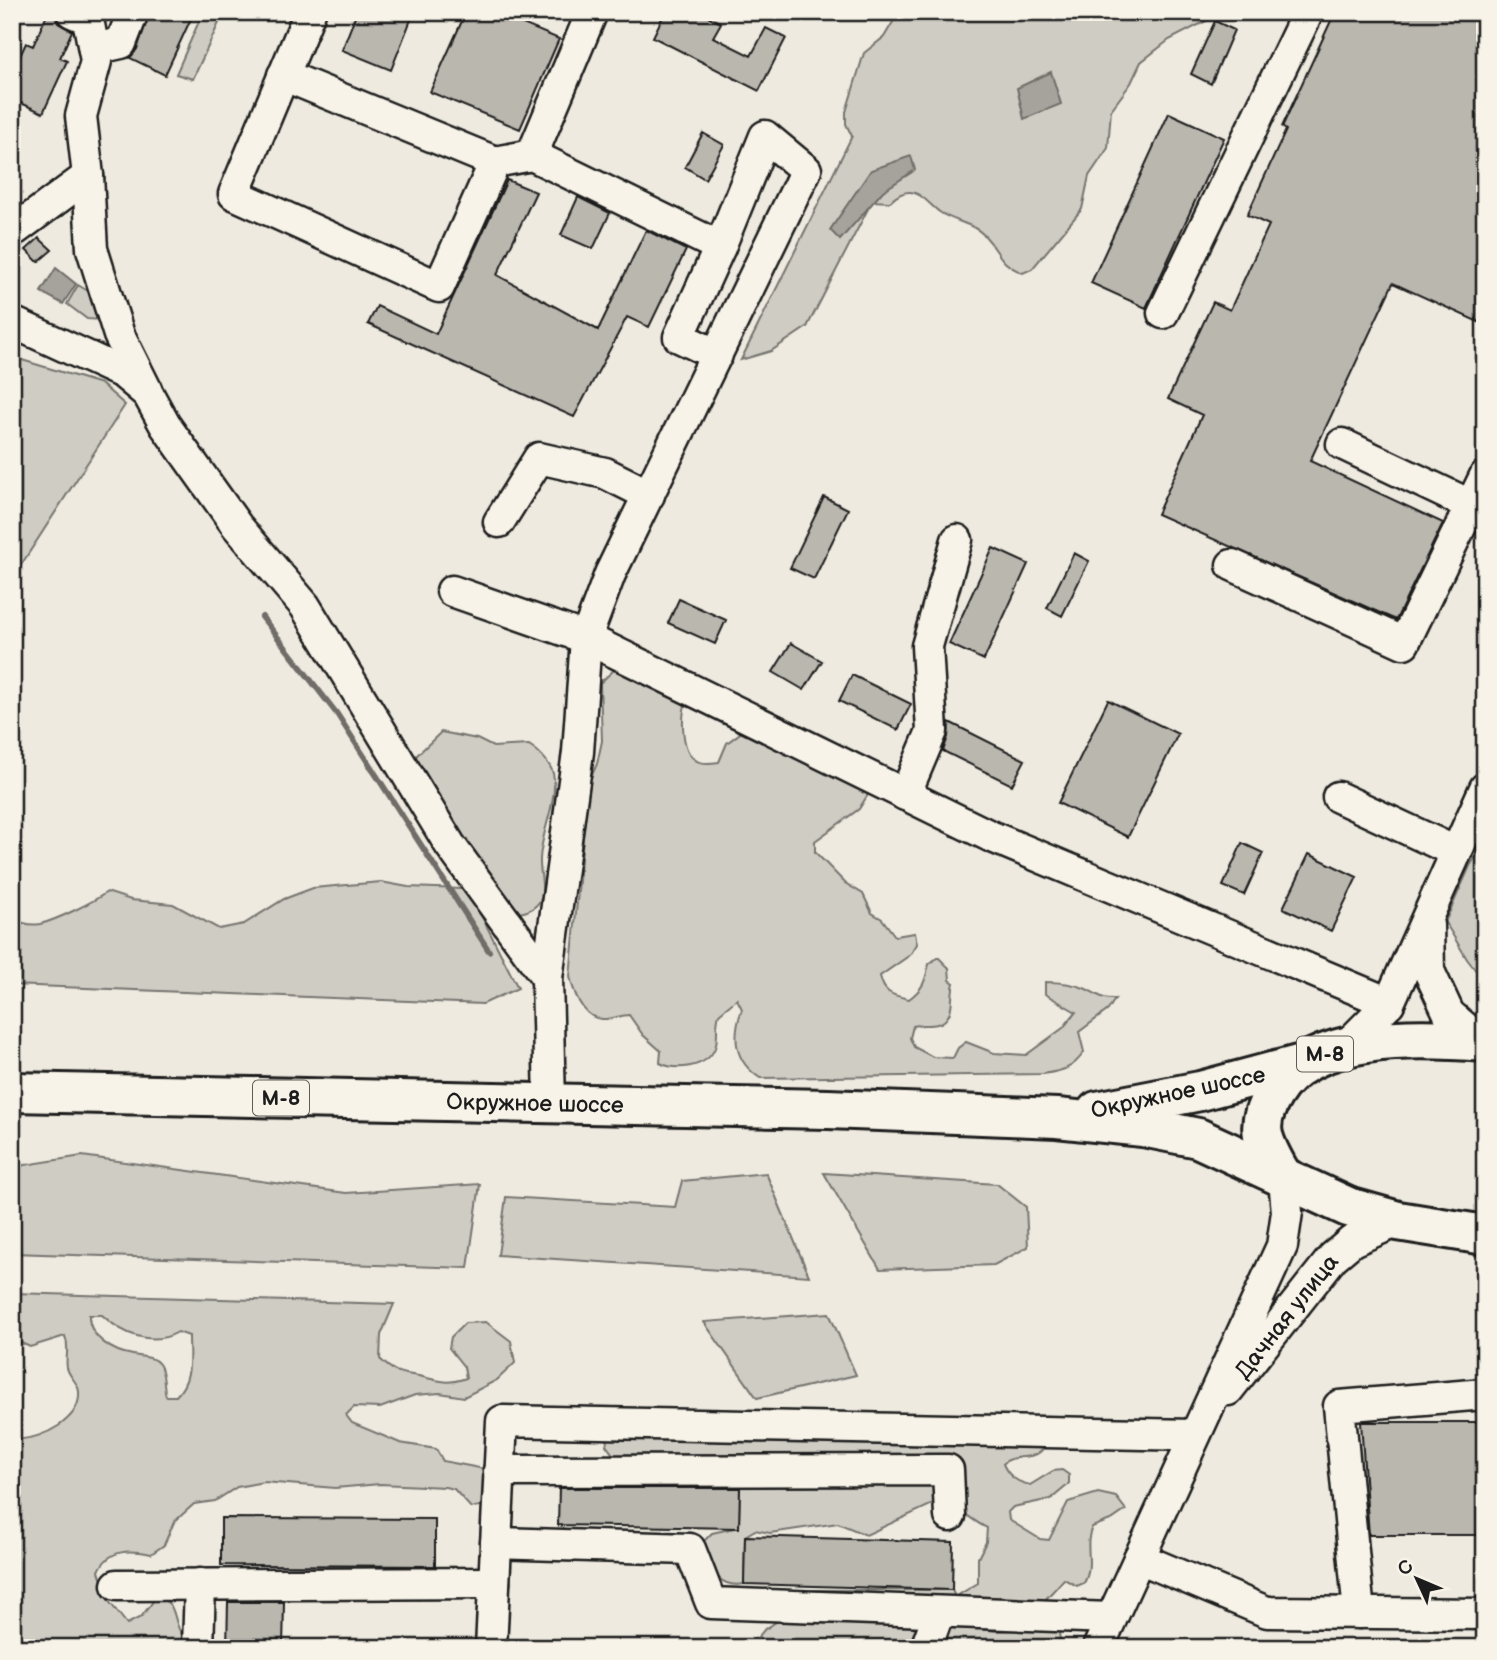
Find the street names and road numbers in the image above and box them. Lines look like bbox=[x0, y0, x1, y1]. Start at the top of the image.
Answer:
road number: М-8 bbox=[1297, 1036, 1353, 1072]
street label: Окружное шоссе bbox=[1088, 1061, 1268, 1125]
road number: М-8 bbox=[253, 1080, 309, 1116]
street label: Окружное шоссе bbox=[446, 1088, 624, 1120]
street label: Дачная улица bbox=[1229, 1249, 1345, 1385]

